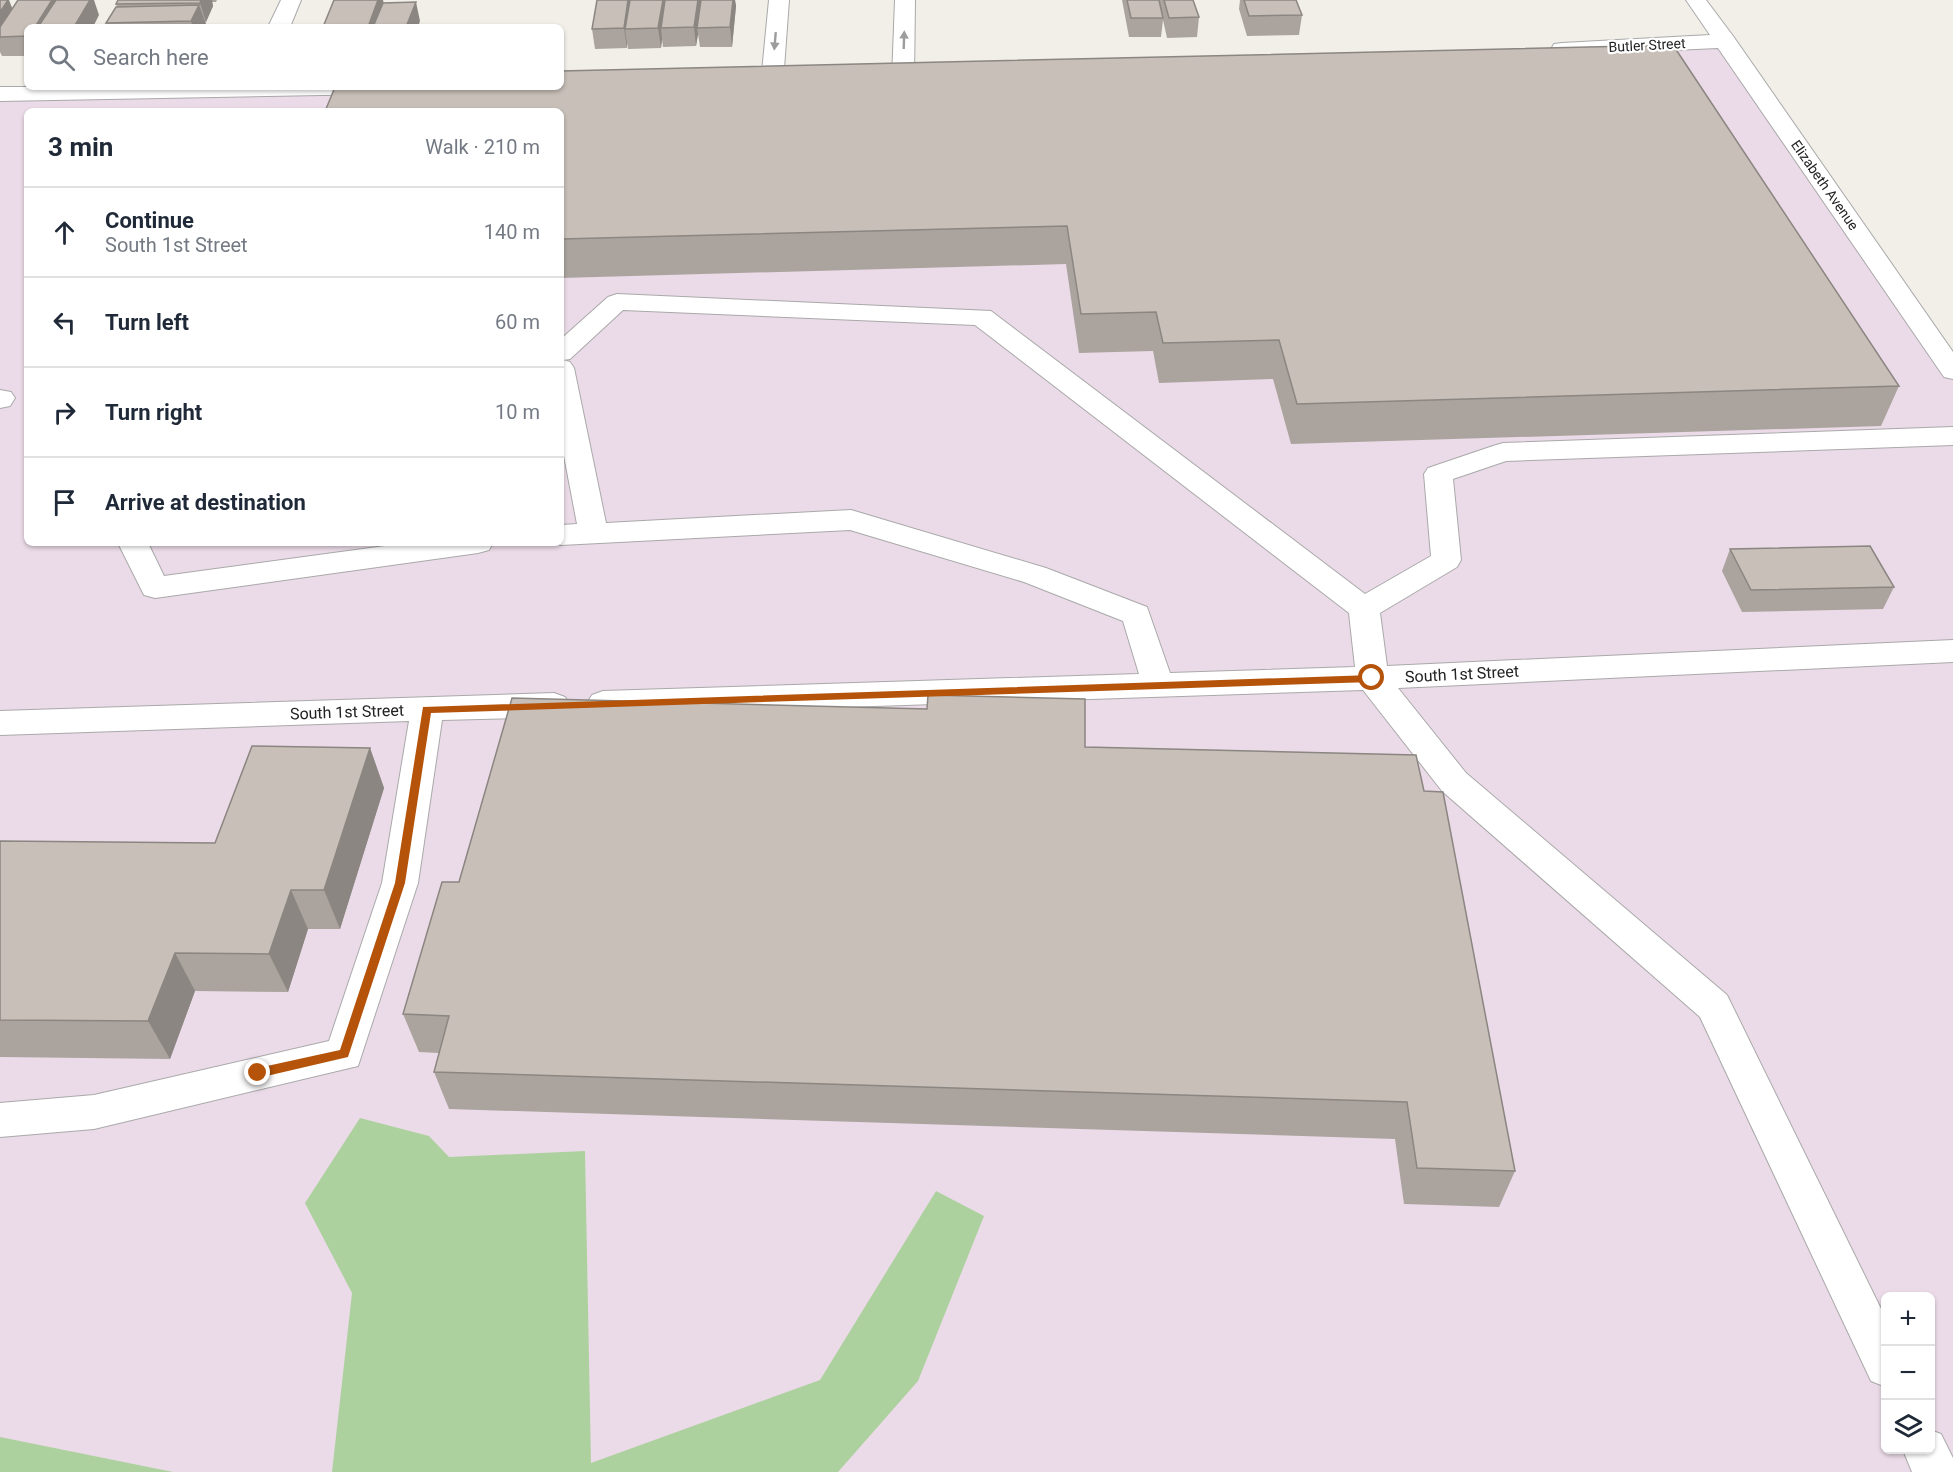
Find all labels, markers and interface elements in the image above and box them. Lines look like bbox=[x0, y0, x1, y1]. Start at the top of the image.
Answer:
search box bbox=[24, 24, 564, 90]
one-way arrow bbox=[899, 30, 909, 49]
one-way arrow bbox=[771, 32, 780, 51]
street label: Butler Street bbox=[1608, 35, 1686, 55]
icon: search bbox=[45, 41, 78, 74]
text: Search here bbox=[93, 45, 209, 70]
text: 3 min bbox=[48, 132, 113, 162]
text: Walk · 210 m bbox=[425, 135, 540, 159]
street label: Elizabeth Avenue bbox=[1788, 137, 1862, 233]
text: Continue bbox=[105, 208, 194, 233]
icon: ahead bbox=[48, 216, 81, 249]
text: 140 m bbox=[484, 220, 540, 244]
text: South 1st Street bbox=[105, 233, 248, 257]
icon: left bbox=[48, 306, 81, 339]
text: Turn left bbox=[105, 310, 189, 335]
text: 60 m bbox=[495, 310, 540, 334]
icon: right bbox=[48, 396, 81, 429]
text: Turn right bbox=[105, 400, 202, 425]
text: 10 m bbox=[495, 400, 540, 424]
icon: arrive bbox=[48, 486, 81, 519]
text: Arrive at destination bbox=[105, 490, 306, 515]
street label: South 1st Street bbox=[1405, 662, 1519, 686]
route start bbox=[1358, 664, 1384, 690]
street label: South 1st Street bbox=[290, 701, 404, 723]
route end bbox=[244, 1059, 270, 1085]
map controls bbox=[1881, 1292, 1935, 1454]
button: + bbox=[1881, 1292, 1935, 1346]
button: − bbox=[1881, 1346, 1935, 1400]
button: layers bbox=[1881, 1400, 1935, 1454]

